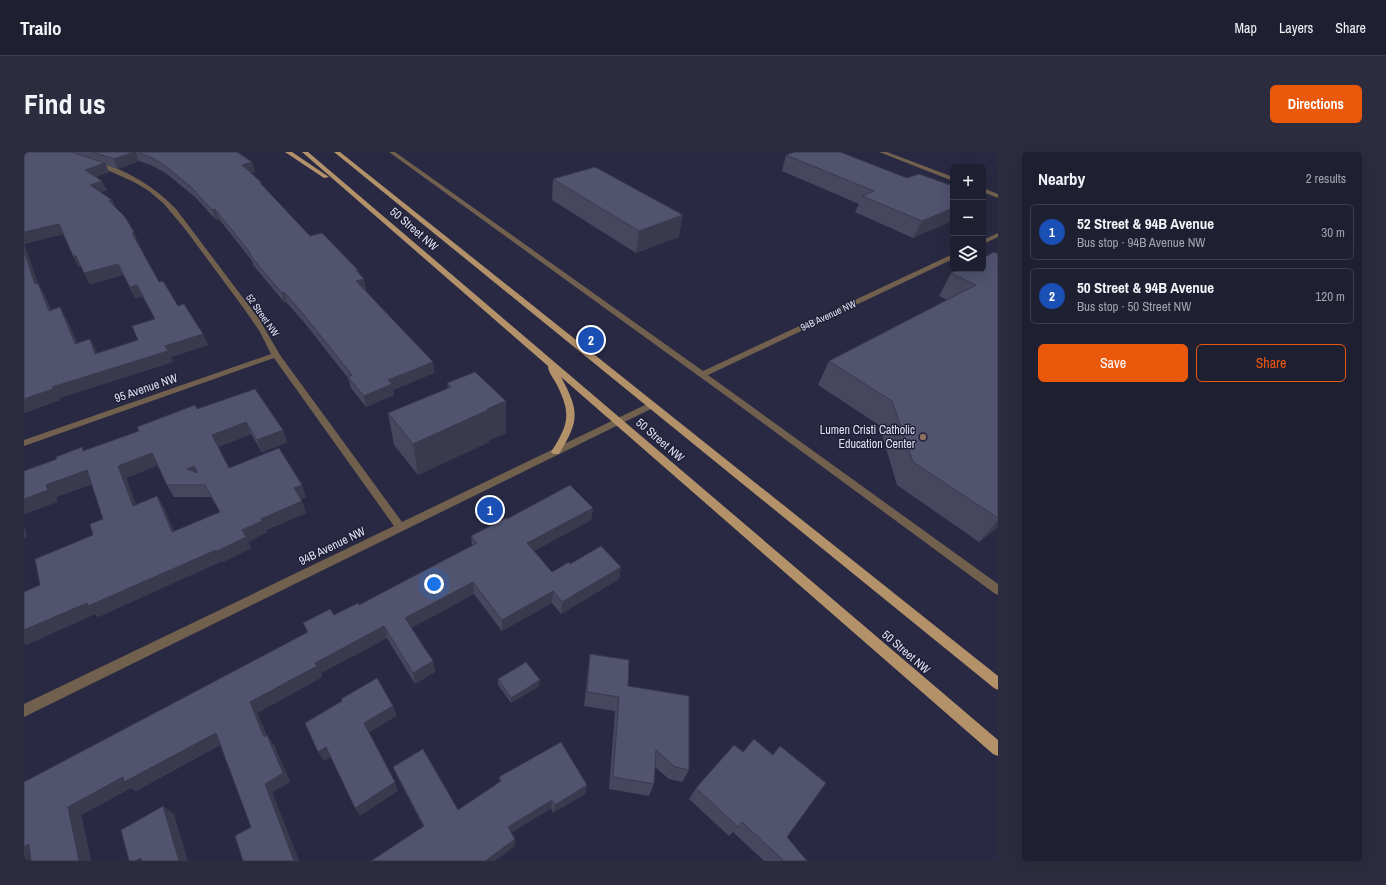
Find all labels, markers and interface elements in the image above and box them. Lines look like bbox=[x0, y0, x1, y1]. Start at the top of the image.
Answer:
text: Trailo bbox=[20, 15, 62, 41]
text: Map bbox=[1235, 19, 1257, 37]
text: Layers bbox=[1279, 19, 1313, 37]
text: Share bbox=[1335, 19, 1366, 37]
text: Find us bbox=[24, 85, 106, 123]
button: Directions bbox=[1270, 85, 1362, 123]
map controls bbox=[950, 164, 986, 272]
button: + bbox=[950, 164, 986, 200]
text: Nearby bbox=[1038, 167, 1085, 190]
text: 2 results bbox=[1306, 170, 1346, 187]
button: − bbox=[950, 200, 986, 236]
street label: 50 Street NW bbox=[386, 204, 442, 255]
text: 52 Street & 94B Avenue bbox=[1077, 213, 1214, 234]
text: 1 bbox=[1049, 224, 1055, 241]
text: 30 m bbox=[1321, 224, 1345, 241]
text: Bus stop · 94B Avenue NW bbox=[1077, 234, 1205, 251]
button: layers bbox=[950, 236, 986, 272]
text: 50 Street & 94B Avenue bbox=[1077, 277, 1214, 298]
text: 2 bbox=[1049, 288, 1055, 305]
text: 120 m bbox=[1315, 288, 1345, 305]
street label: 52 Street NW bbox=[243, 291, 282, 339]
street label: 94B Avenue NW bbox=[798, 297, 858, 334]
text: Bus stop · 50 Street NW bbox=[1077, 298, 1191, 315]
pin: 2 bbox=[578, 325, 604, 355]
button: Save bbox=[1038, 344, 1188, 382]
button: Share bbox=[1196, 344, 1346, 382]
street label: 95 Avenue NW bbox=[112, 370, 180, 406]
street label: 50 Street NW bbox=[632, 415, 688, 466]
place label: Lumen Cristi Catholic Education Center bbox=[820, 422, 916, 452]
marker: Lumen Cristi Catholic Education Center bbox=[918, 432, 928, 442]
pin: 1 bbox=[477, 495, 503, 525]
street label: 94B Avenue NW bbox=[296, 523, 369, 569]
your location bbox=[424, 574, 444, 594]
street label: 50 Street NW bbox=[878, 627, 934, 678]

